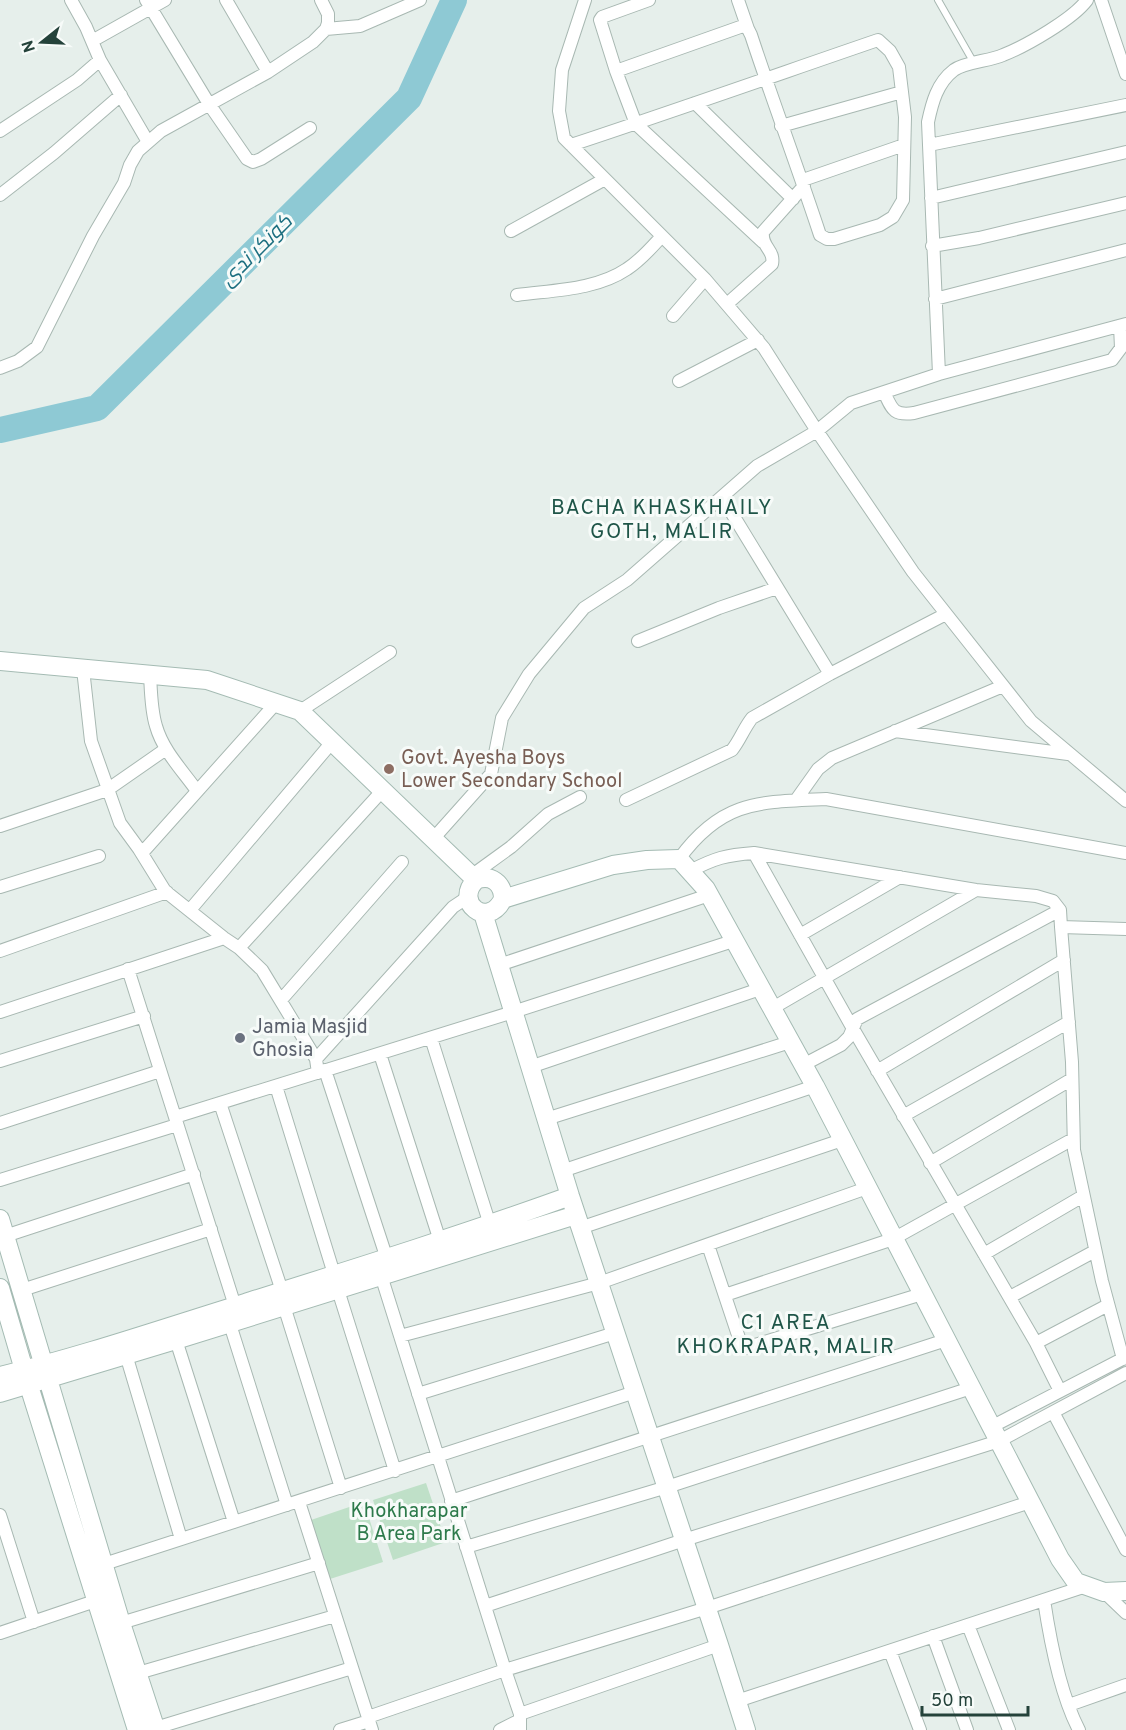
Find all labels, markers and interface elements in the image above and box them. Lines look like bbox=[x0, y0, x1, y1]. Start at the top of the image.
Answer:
north arrow bbox=[12, 12, 72, 72]
text: N bbox=[18, 37, 41, 55]
water label: کونکر ندی bbox=[215, 209, 299, 293]
district label: BACHA KHASKHAILY GOTH, MALIR bbox=[551, 495, 773, 546]
place label: Govt. Ayesha Boys Lower Secondary School bbox=[401, 746, 623, 795]
marker: Govt. Ayesha Boys Lower Secondary School bbox=[382, 762, 396, 776]
place label: Jamia Masjid Ghosia bbox=[252, 1015, 368, 1064]
marker: Jamia Masjid Ghosia bbox=[233, 1031, 247, 1045]
district label: C1 AREA KHOKRAPAR, MALIR bbox=[677, 1310, 895, 1361]
park label: Khokharapar B Area Park bbox=[351, 1499, 468, 1548]
scale bar bbox=[922, 1679, 1028, 1717]
text: 50 m bbox=[931, 1690, 973, 1713]

